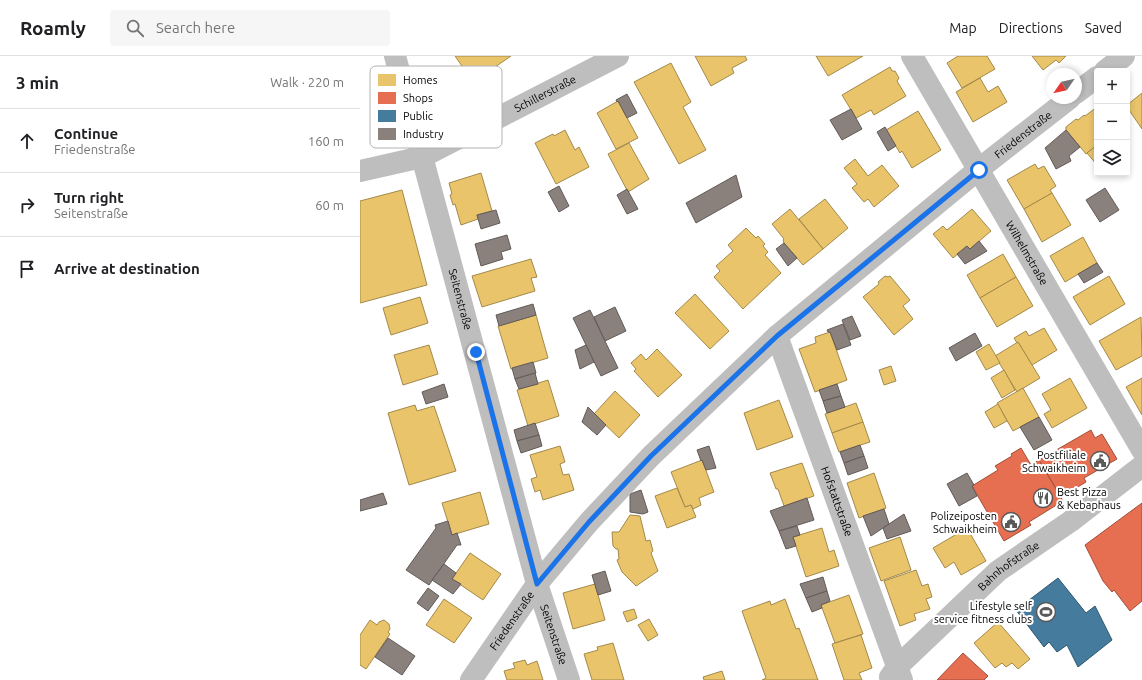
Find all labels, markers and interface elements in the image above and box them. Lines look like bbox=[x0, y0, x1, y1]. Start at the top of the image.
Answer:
search box bbox=[110, 10, 390, 46]
text: Roamly bbox=[20, 17, 86, 39]
icon: search bbox=[124, 17, 146, 39]
text: Search here bbox=[156, 19, 235, 36]
text: Map bbox=[949, 20, 977, 36]
text: Directions bbox=[999, 20, 1063, 36]
text: Saved bbox=[1085, 20, 1122, 36]
legend bbox=[370, 66, 502, 148]
north arrow bbox=[1046, 68, 1082, 104]
map controls bbox=[1094, 68, 1130, 176]
button: + bbox=[1094, 68, 1130, 104]
text: 3 min bbox=[16, 73, 59, 92]
street label: Schillerstraße bbox=[512, 73, 578, 114]
text: Homes bbox=[403, 74, 438, 86]
text: Walk · 220 m bbox=[270, 75, 344, 89]
text: Shops bbox=[403, 92, 433, 104]
button: − bbox=[1094, 104, 1130, 140]
street label: Friedenstraße bbox=[992, 109, 1054, 161]
text: Public bbox=[403, 110, 433, 122]
text: Continue bbox=[54, 125, 118, 142]
text: Industry bbox=[403, 128, 444, 140]
icon: ahead bbox=[16, 130, 38, 152]
text: 160 m bbox=[308, 134, 344, 148]
button: layers bbox=[1094, 140, 1130, 176]
text: Friedenstraße bbox=[54, 142, 135, 156]
route start bbox=[970, 161, 988, 179]
text: Turn right bbox=[54, 189, 124, 206]
icon: right bbox=[16, 194, 38, 216]
text: 60 m bbox=[315, 198, 344, 212]
text: Seitenstraße bbox=[54, 206, 128, 220]
street label: Wilhelmstraße bbox=[1004, 219, 1050, 287]
icon: arrive bbox=[16, 258, 38, 280]
text: Arrive at destination bbox=[54, 260, 200, 277]
street label: Seitenstraße bbox=[446, 267, 474, 331]
route end bbox=[467, 343, 485, 361]
place label: Postfiliale Schwaikheim bbox=[1022, 449, 1086, 474]
public building icon: Postfiliale Schwaikheim bbox=[1089, 450, 1111, 472]
street label: Hofstattstraße bbox=[819, 465, 855, 538]
place label: Best Pizza & Kebaphaus bbox=[1057, 486, 1121, 511]
restaurant icon: Best Pizza & Kebaphaus bbox=[1032, 487, 1054, 509]
place label: Polizeiposten Schwaikheim bbox=[931, 510, 997, 535]
public building icon: Polizeiposten Schwaikheim bbox=[1000, 511, 1022, 533]
street label: Bahnhofstraße bbox=[975, 539, 1041, 593]
street label: Friedenstraße bbox=[487, 589, 536, 652]
place label: Lifestyle self service fitness clubs bbox=[934, 600, 1033, 625]
sports icon: Lifestyle self service fitness clubs bbox=[1035, 601, 1057, 623]
street label: Seitenstraße bbox=[538, 603, 569, 666]

